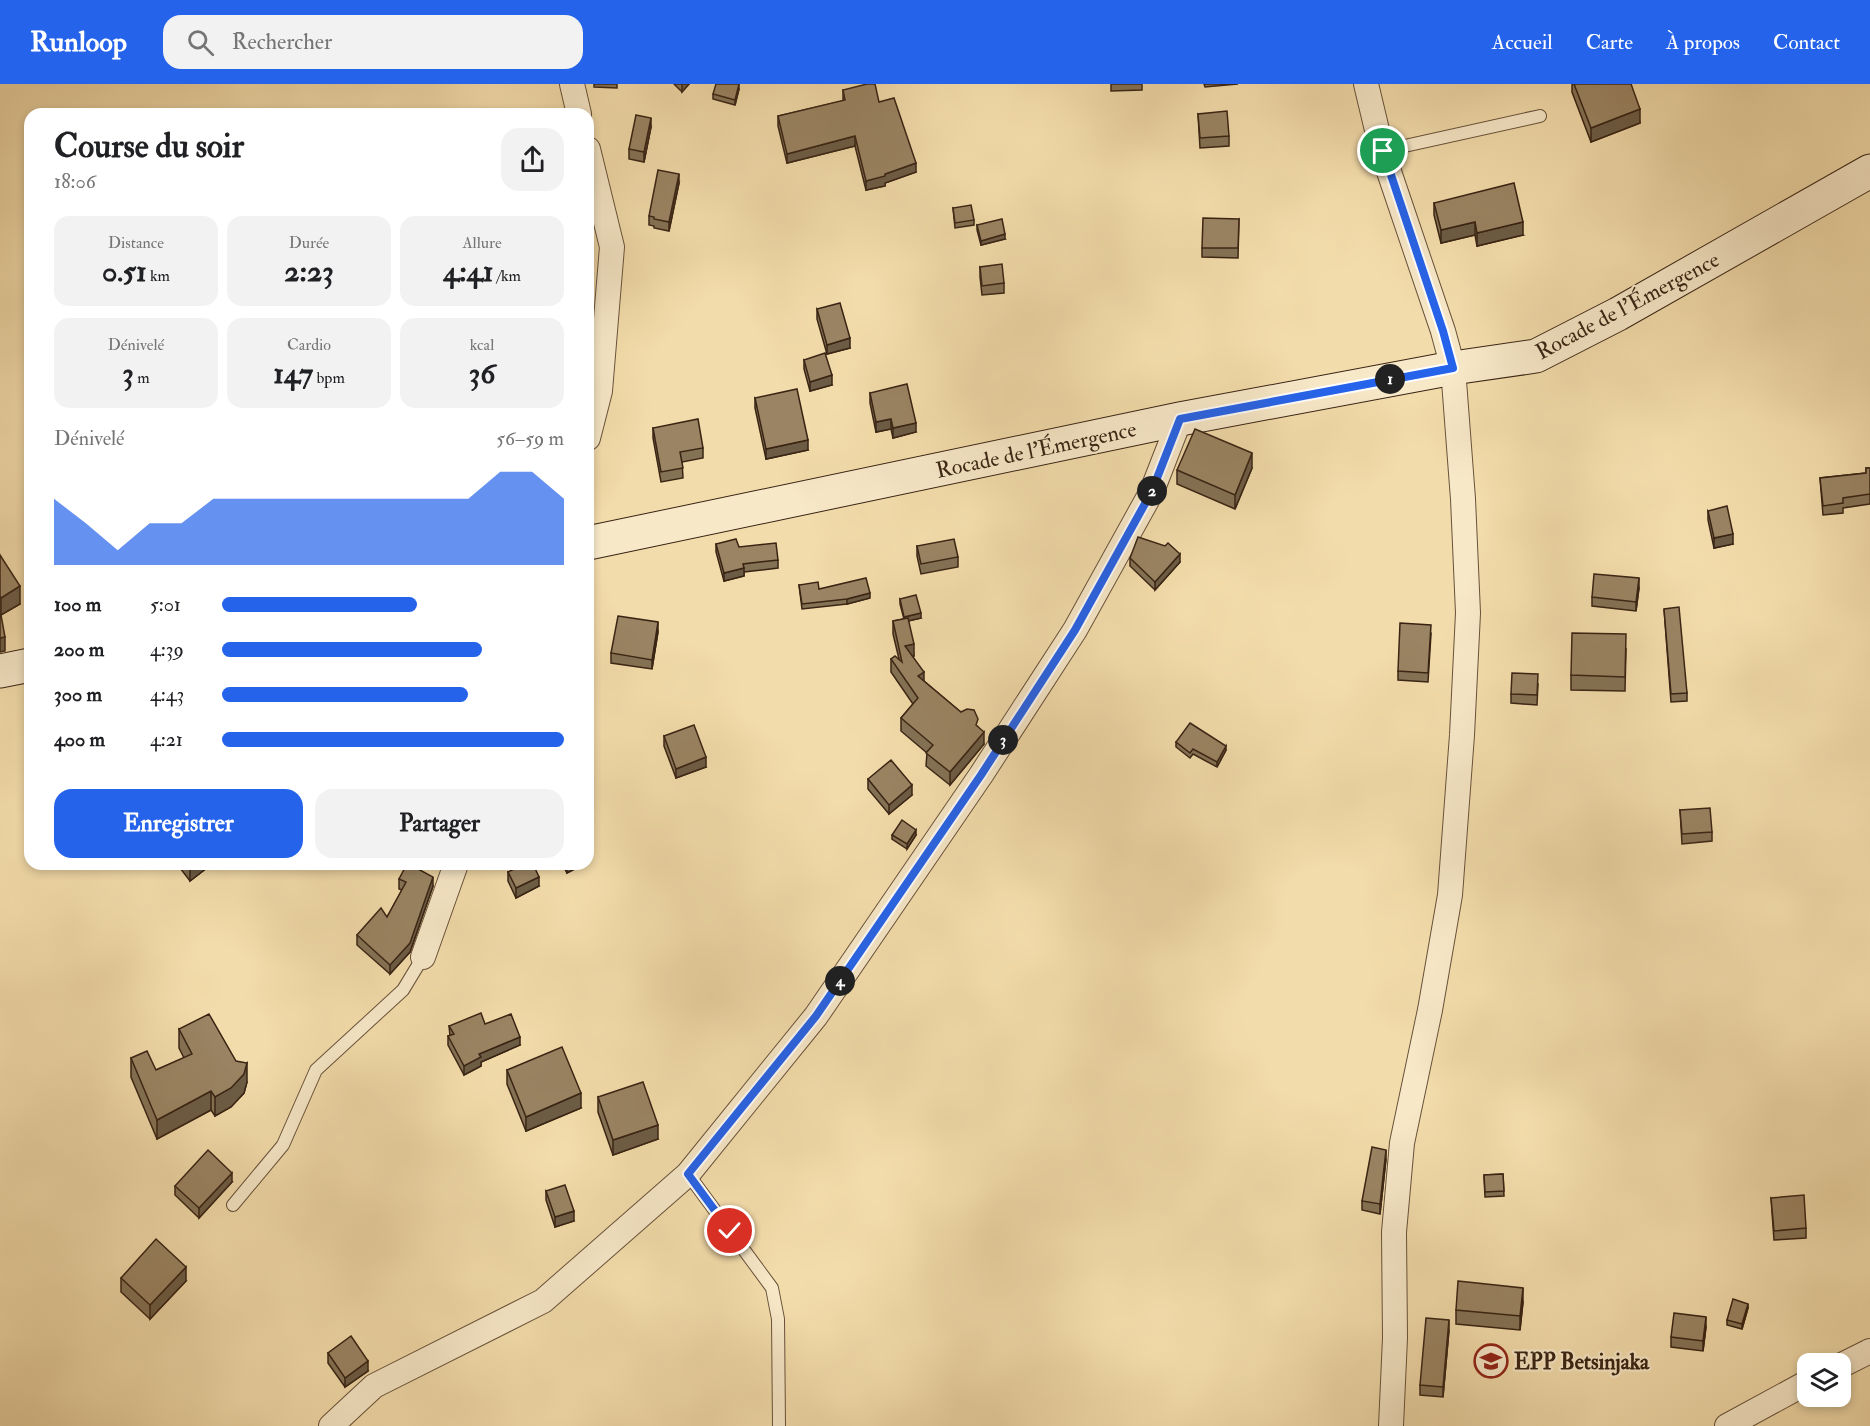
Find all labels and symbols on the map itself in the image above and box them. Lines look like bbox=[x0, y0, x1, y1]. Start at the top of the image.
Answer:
pin bbox=[1357, 125, 1408, 176]
street label: Rocade de l'Émergence bbox=[1530, 245, 1724, 366]
pin: 1 bbox=[1375, 364, 1405, 394]
street label: Rocade de l'Émergence bbox=[933, 414, 1139, 485]
pin: 2 bbox=[1137, 476, 1167, 506]
pin: 3 bbox=[988, 725, 1018, 755]
pin: 4 bbox=[825, 966, 855, 996]
pin bbox=[704, 1205, 755, 1256]
school or university icon: EPP Betsinjaka bbox=[1473, 1343, 1509, 1379]
place label: EPP Betsinjaka bbox=[1514, 1348, 1650, 1376]

